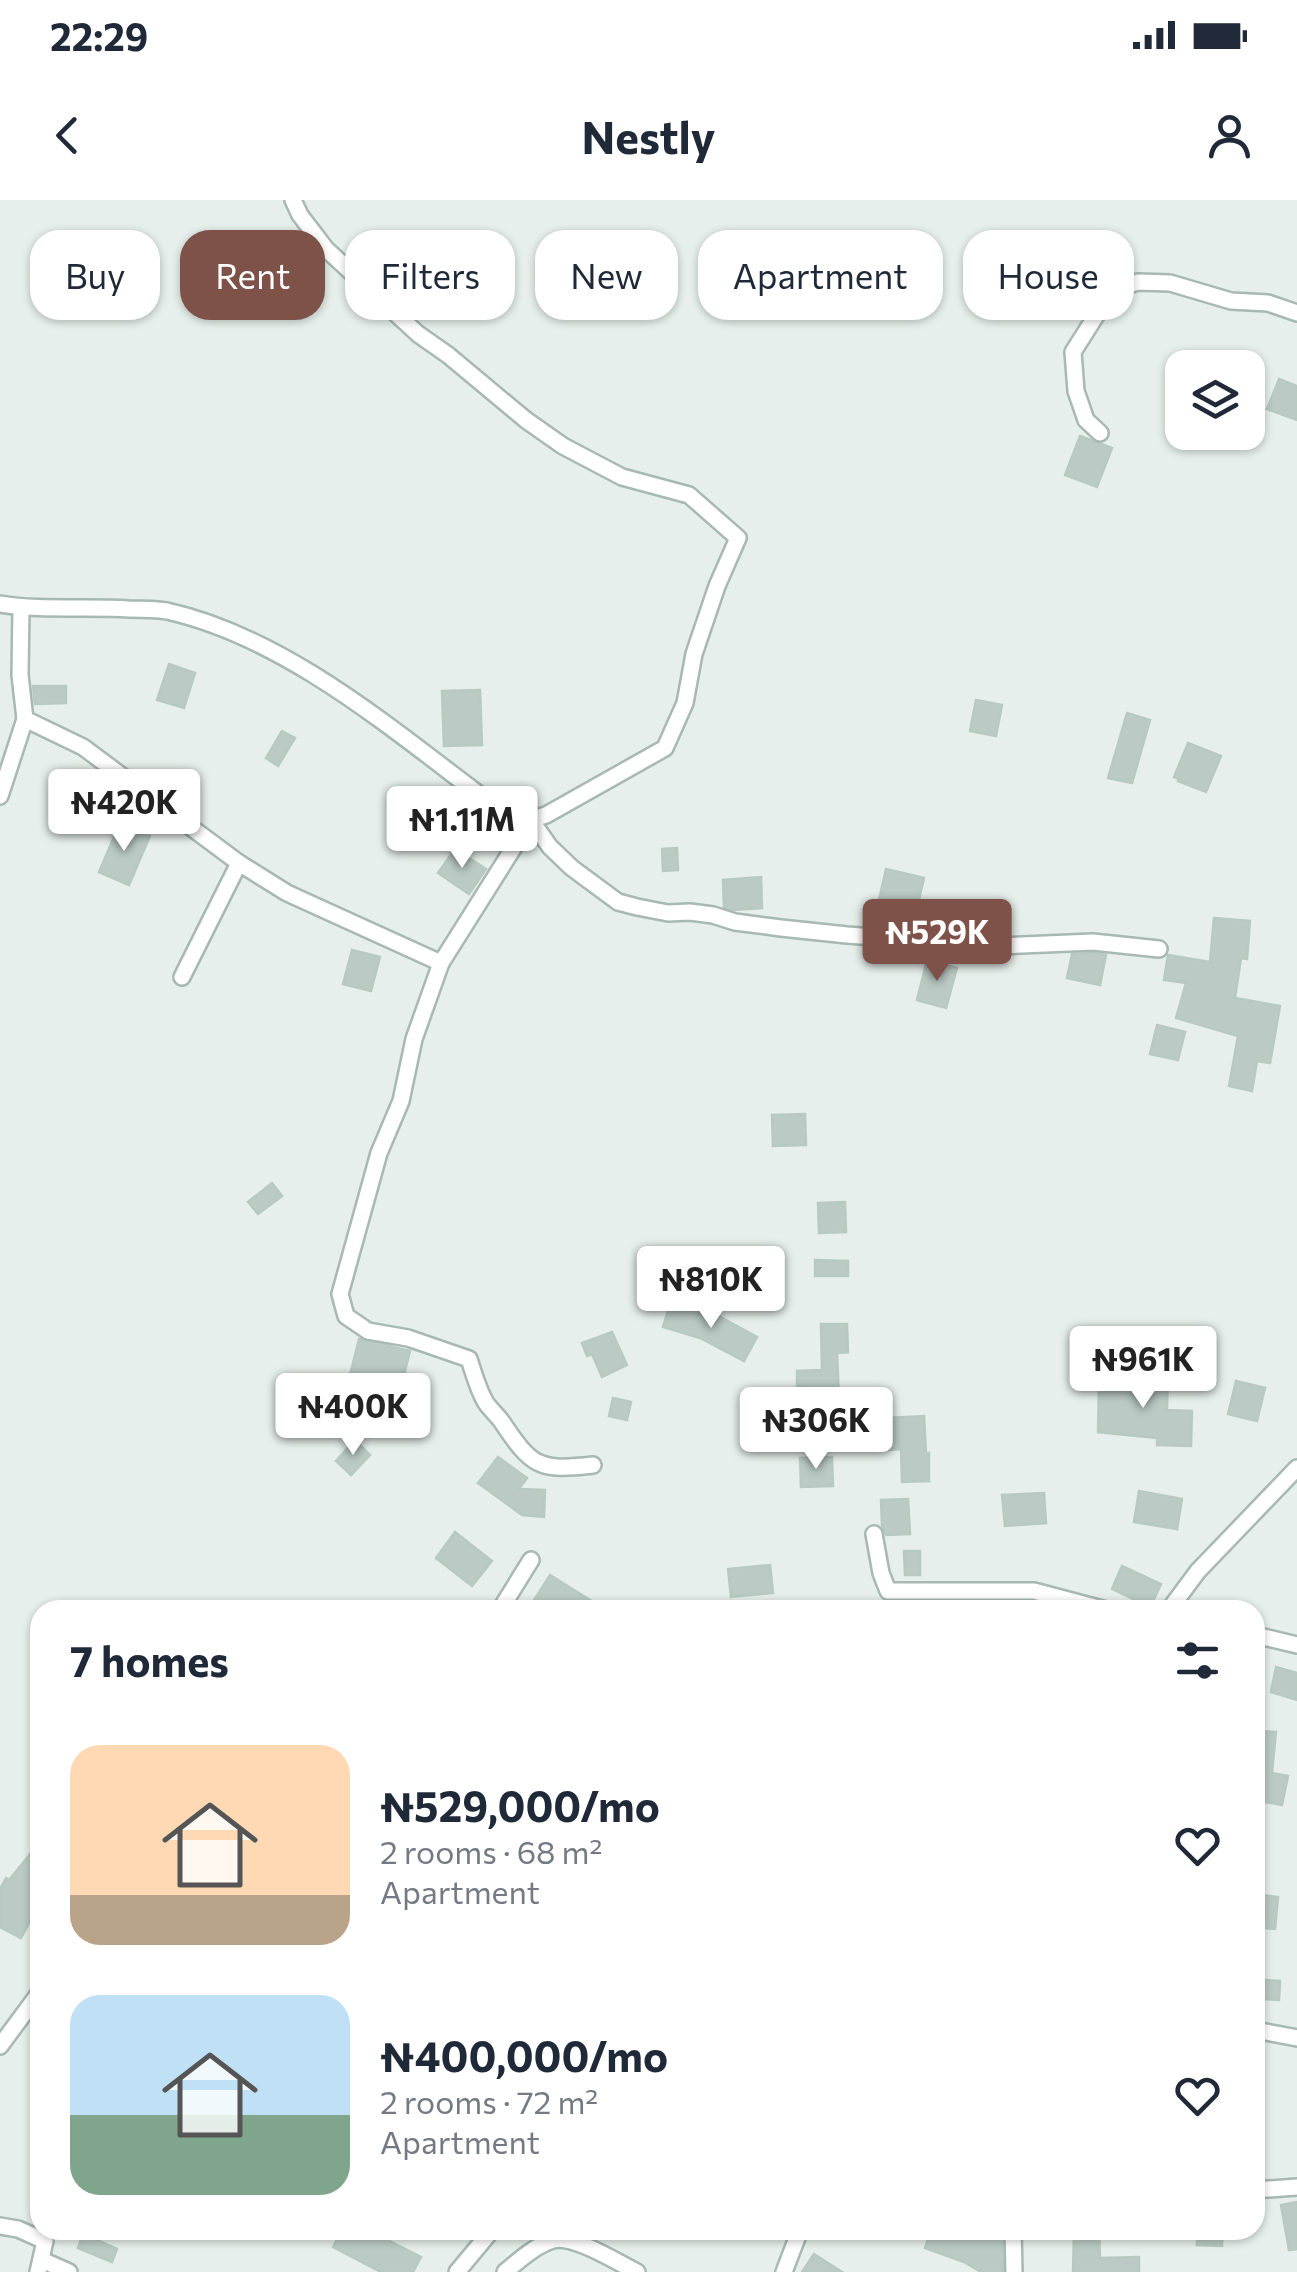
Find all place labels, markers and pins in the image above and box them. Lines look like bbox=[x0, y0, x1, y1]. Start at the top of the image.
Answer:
pin: ₦420K bbox=[54, 769, 194, 854]
pin: ₦1.11M bbox=[381, 786, 543, 871]
pin: ₦529K bbox=[867, 899, 1007, 984]
pin: ₦810K bbox=[641, 1246, 781, 1331]
pin: ₦961K bbox=[1073, 1326, 1213, 1411]
pin: ₦400K bbox=[283, 1373, 423, 1458]
pin: ₦306K bbox=[746, 1387, 886, 1472]

